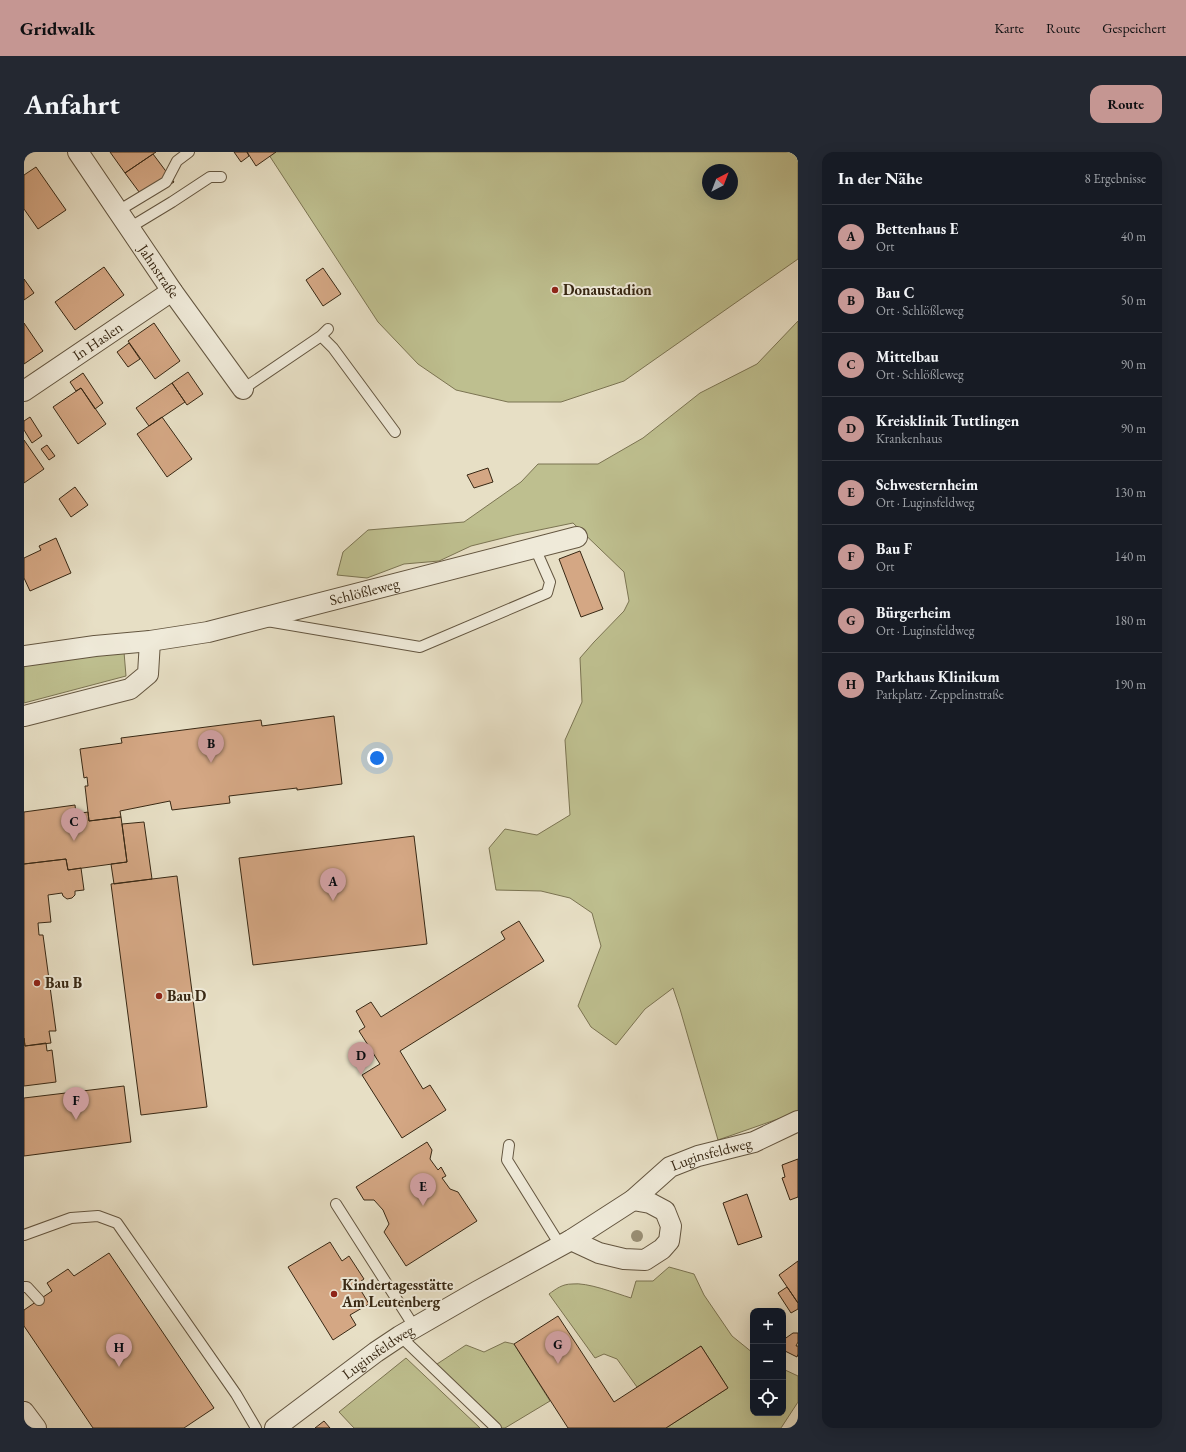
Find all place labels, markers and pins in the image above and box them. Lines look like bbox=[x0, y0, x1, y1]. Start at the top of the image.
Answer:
place label: Donaustadion bbox=[563, 280, 652, 299]
marker: Donaustadion bbox=[550, 285, 560, 295]
pin: B bbox=[198, 730, 224, 763]
pin: C bbox=[61, 808, 87, 841]
pin: A bbox=[320, 868, 346, 901]
place label: Bau B bbox=[45, 973, 82, 992]
marker: Bau B bbox=[32, 978, 42, 988]
place label: Bau D bbox=[167, 986, 207, 1005]
marker: Bau D bbox=[154, 991, 164, 1001]
pin: D bbox=[348, 1042, 374, 1075]
pin: F bbox=[63, 1087, 89, 1120]
pin: E bbox=[410, 1173, 436, 1206]
place label: Kindertagesstätte Am Leutenberg bbox=[341, 1275, 453, 1311]
marker: Kindertagesstätte Am Leutenberg bbox=[329, 1289, 339, 1299]
pin: G bbox=[545, 1331, 571, 1364]
pin: H bbox=[106, 1334, 132, 1367]

